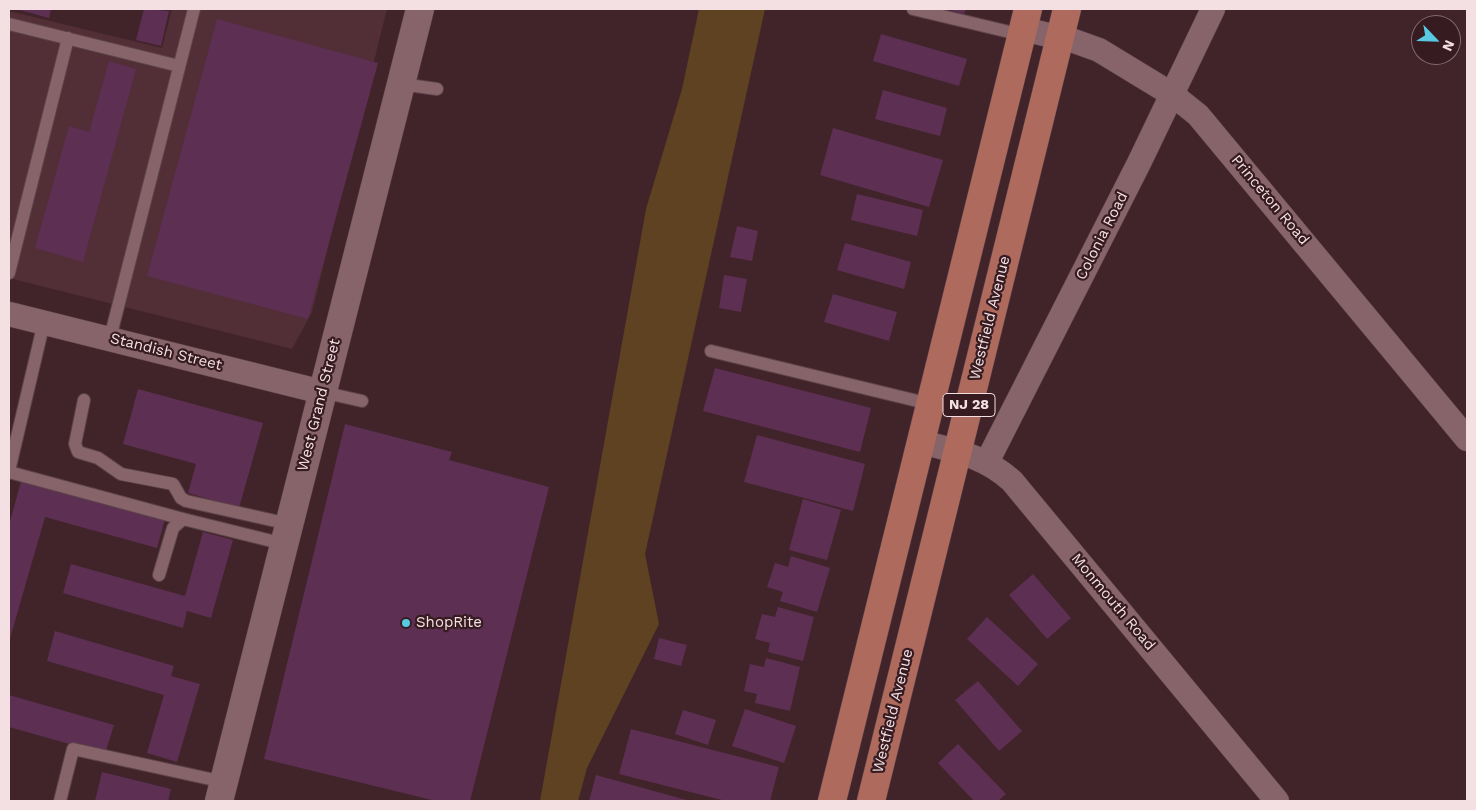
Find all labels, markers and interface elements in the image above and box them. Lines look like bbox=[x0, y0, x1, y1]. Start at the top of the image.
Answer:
north arrow bbox=[1411, 15, 1461, 65]
text: N bbox=[1439, 38, 1458, 54]
street label: Princeton Road bbox=[1227, 151, 1313, 249]
street label: Colonia Road bbox=[1072, 189, 1132, 283]
street label: Westfield Avenue bbox=[966, 254, 1014, 382]
street label: Standish Street bbox=[108, 329, 224, 375]
street label: West Grand Street bbox=[294, 337, 344, 473]
road number: NJ 28 bbox=[943, 394, 995, 416]
street label: Monmouth Road bbox=[1067, 550, 1159, 654]
place label: ShopRite bbox=[416, 614, 482, 632]
marker: ShopRite bbox=[400, 617, 412, 629]
street label: Westfield Avenue bbox=[869, 647, 917, 775]

